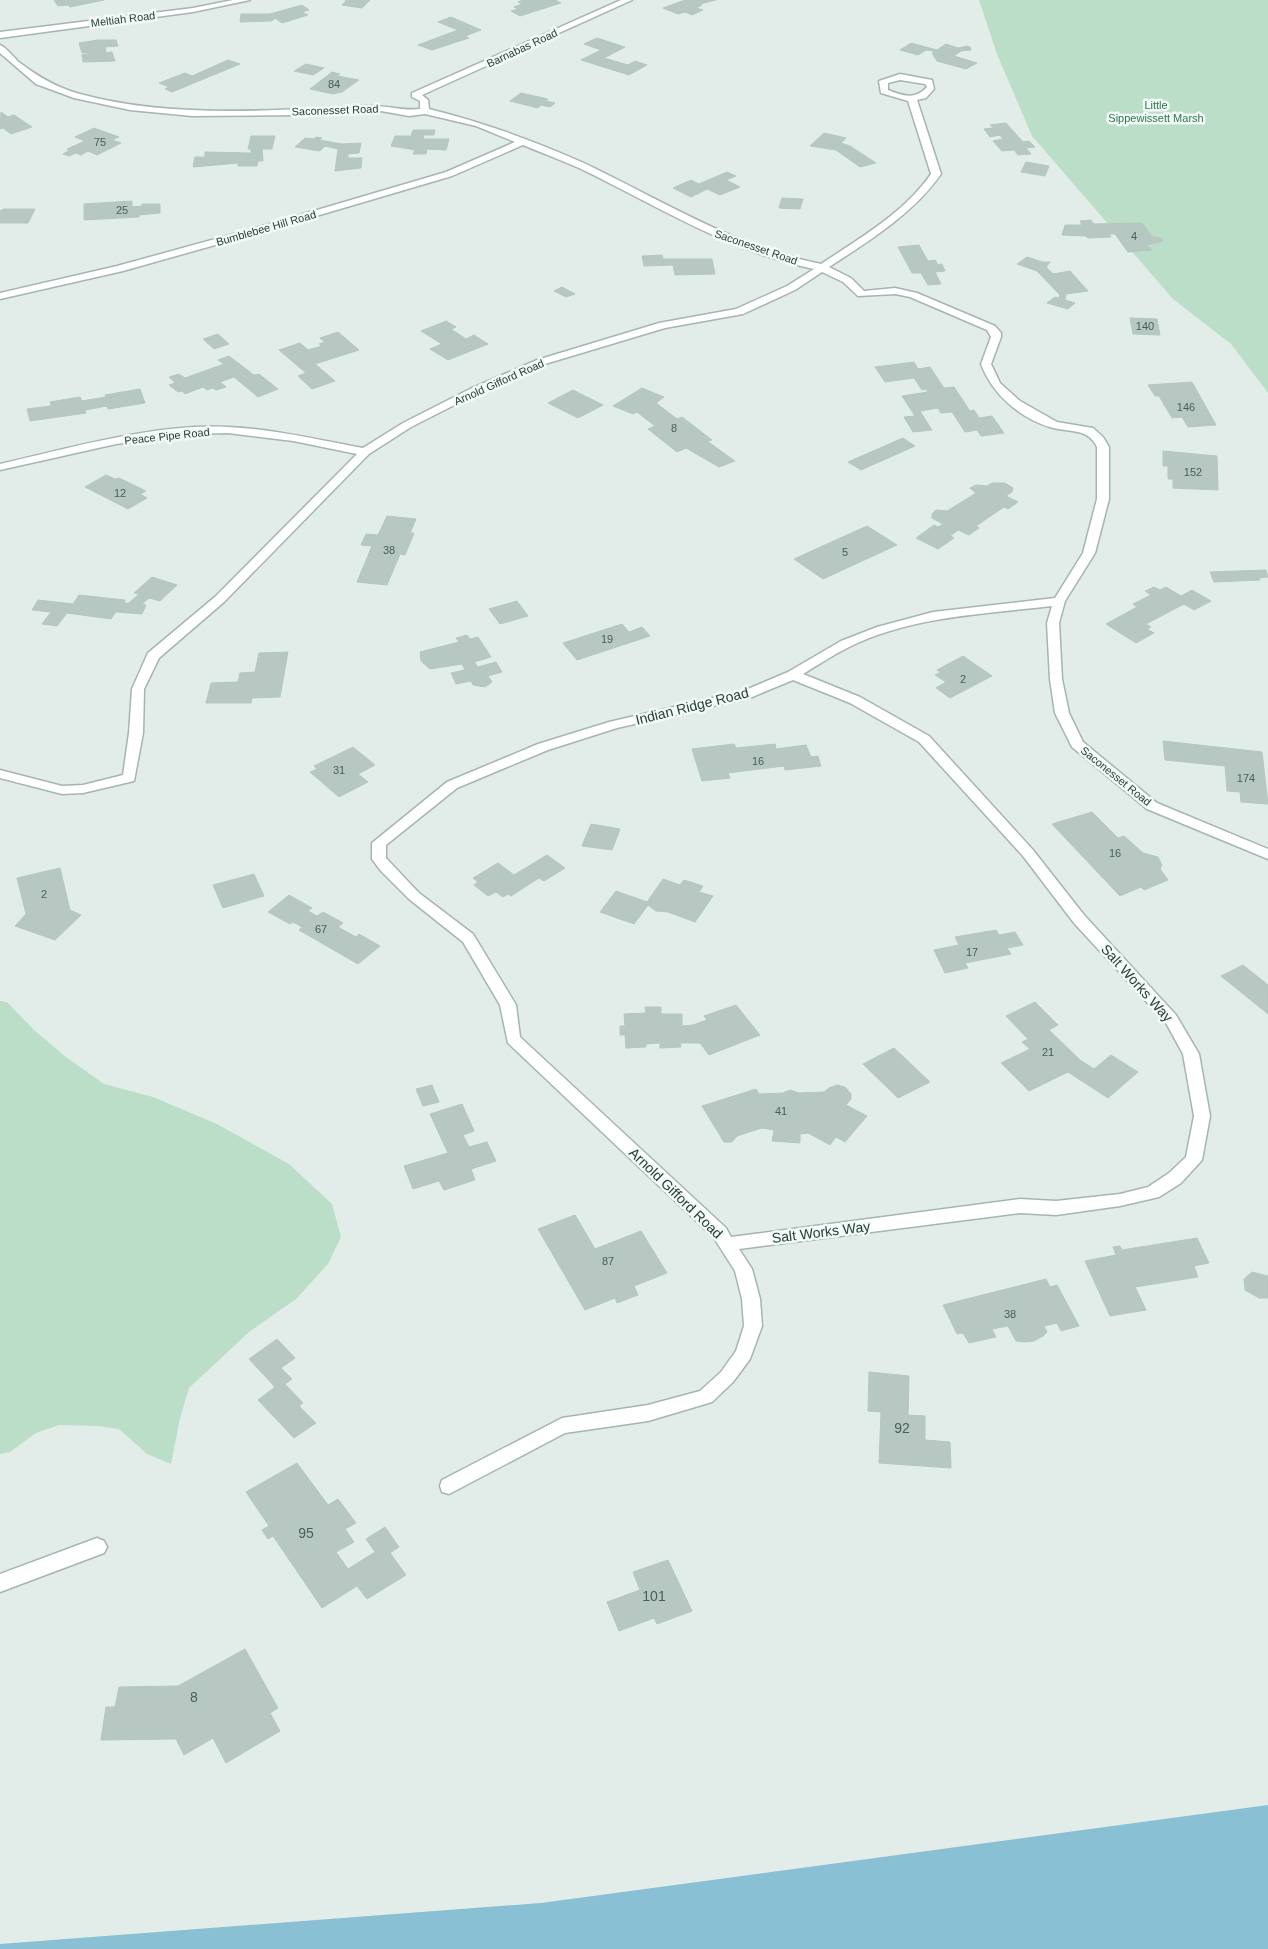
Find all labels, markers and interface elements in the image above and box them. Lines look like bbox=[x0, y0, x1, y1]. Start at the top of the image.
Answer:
street label: Meltiah Road bbox=[90, 9, 156, 29]
street label: Barnabas Road bbox=[485, 26, 559, 70]
house number: 84 bbox=[328, 78, 340, 90]
park label: Little Sippewissett Marsh bbox=[1108, 99, 1204, 124]
street label: Saconesset Road bbox=[291, 102, 379, 118]
house number: 75 bbox=[94, 136, 106, 148]
house number: 25 bbox=[116, 204, 128, 216]
street label: Bumblebee Hill Road bbox=[215, 208, 317, 248]
street label: Saconesset Road bbox=[713, 227, 799, 267]
house number: 4 bbox=[1131, 230, 1137, 242]
house number: 140 bbox=[1136, 320, 1154, 332]
street label: Arnold Gifford Road bbox=[452, 357, 546, 407]
house number: 146 bbox=[1177, 401, 1195, 413]
house number: 8 bbox=[671, 422, 677, 434]
street label: Peace Pipe Road bbox=[124, 426, 210, 446]
house number: 152 bbox=[1184, 466, 1202, 478]
house number: 12 bbox=[114, 487, 126, 499]
house number: 38 bbox=[383, 544, 395, 556]
house number: 5 bbox=[842, 546, 848, 558]
house number: 19 bbox=[601, 633, 613, 645]
house number: 2 bbox=[960, 673, 966, 685]
street label: Indian Ridge Road bbox=[634, 684, 750, 728]
street label: Saconesset Road bbox=[1078, 744, 1154, 808]
house number: 16 bbox=[752, 755, 764, 767]
house number: 31 bbox=[333, 764, 345, 776]
house number: 174 bbox=[1237, 772, 1255, 784]
house number: 16 bbox=[1109, 847, 1121, 859]
house number: 2 bbox=[41, 888, 47, 900]
house number: 67 bbox=[315, 923, 327, 935]
street label: Salt Works Way bbox=[1098, 941, 1176, 1025]
house number: 17 bbox=[966, 946, 978, 958]
house number: 21 bbox=[1042, 1046, 1054, 1058]
house number: 41 bbox=[775, 1105, 787, 1117]
street label: Arnold Gifford Road bbox=[626, 1144, 726, 1242]
street label: Salt Works Way bbox=[771, 1218, 871, 1246]
house number: 87 bbox=[602, 1255, 614, 1267]
house number: 38 bbox=[1004, 1308, 1016, 1320]
house number: 92 bbox=[894, 1420, 910, 1436]
house number: 95 bbox=[298, 1525, 314, 1541]
house number: 101 bbox=[642, 1588, 666, 1604]
house number: 8 bbox=[190, 1689, 198, 1705]

